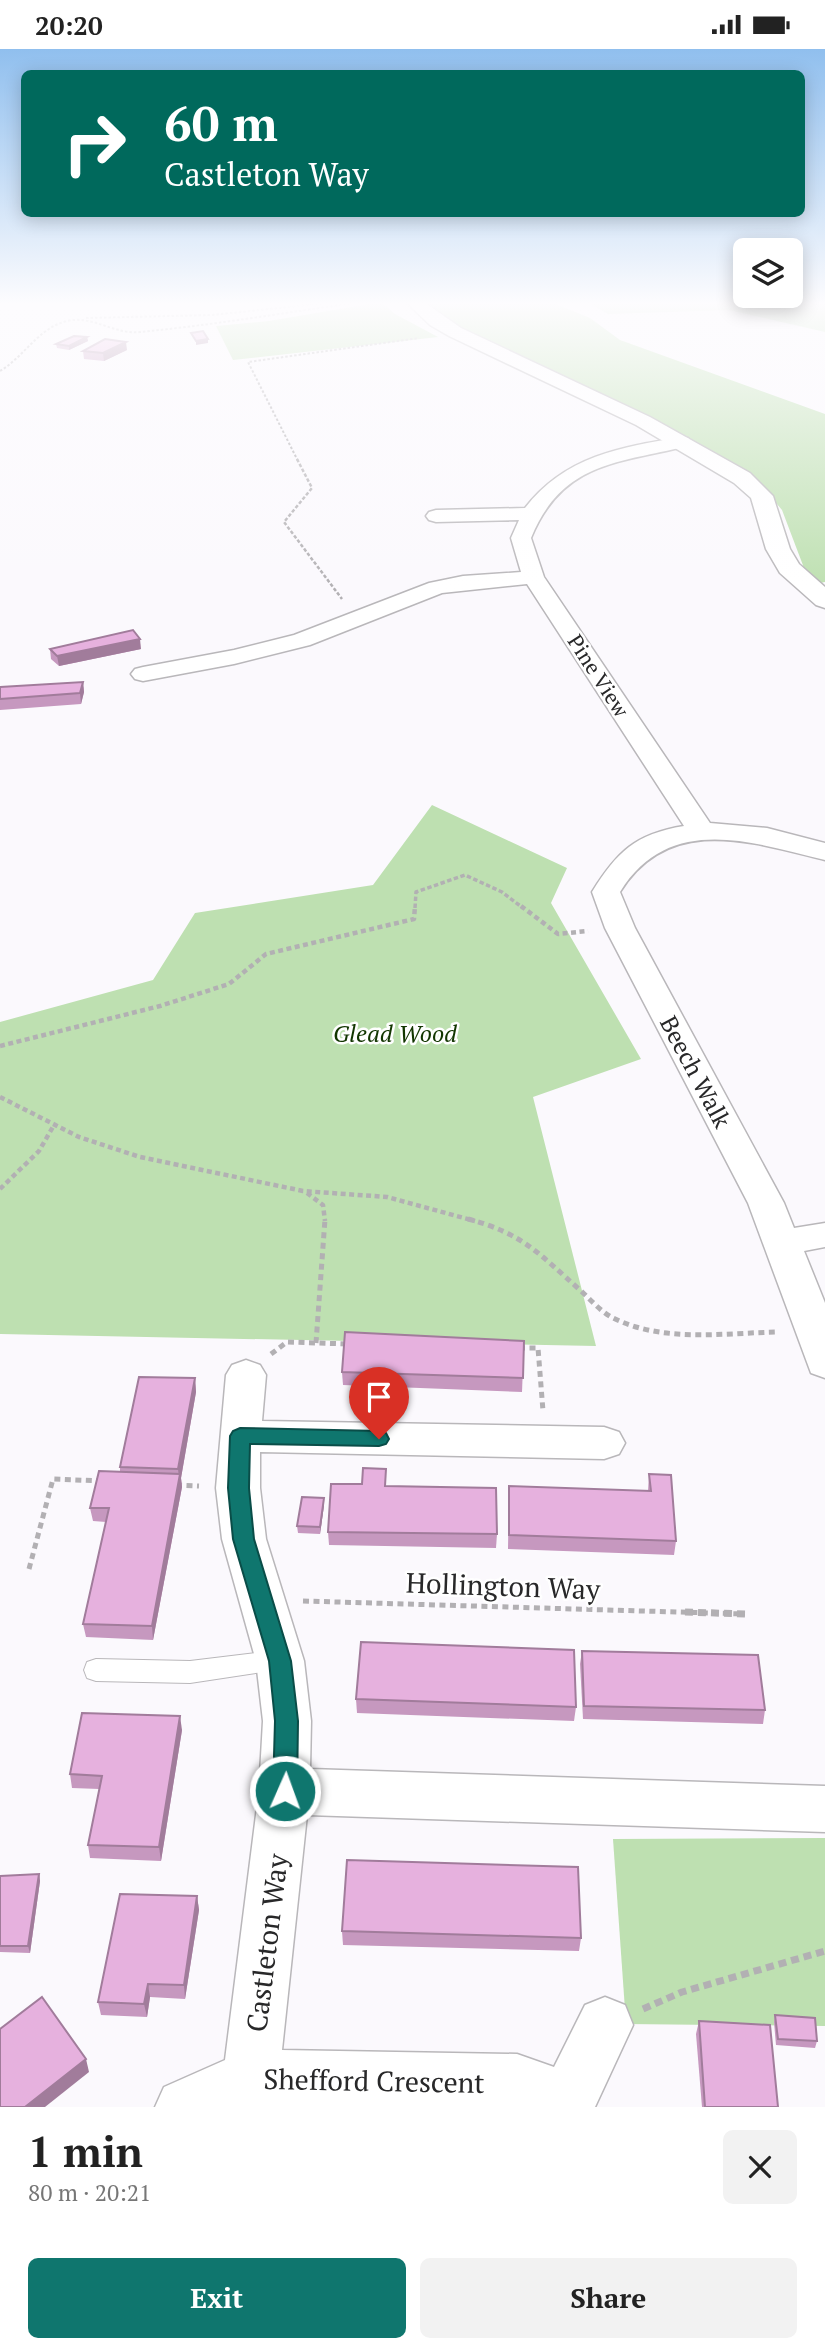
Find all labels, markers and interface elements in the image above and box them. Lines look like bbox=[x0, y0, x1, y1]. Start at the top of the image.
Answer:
text: 20:20 bbox=[35, 8, 103, 42]
text: 60 m bbox=[164, 90, 278, 155]
icon: right bbox=[49, 98, 140, 189]
text: Castleton Way bbox=[164, 153, 369, 195]
map controls bbox=[733, 238, 803, 308]
button: layers bbox=[733, 238, 803, 308]
street label: Pine View bbox=[562, 629, 636, 723]
street label: Beech Walk bbox=[653, 1010, 739, 1134]
park label: Glead Wood bbox=[333, 1017, 458, 1049]
pin bbox=[349, 1367, 409, 1439]
icon: arrive bbox=[360, 1378, 398, 1416]
street label: Hollington Way bbox=[405, 1564, 602, 1607]
position arrow bbox=[248, 1754, 322, 1828]
street label: Castleton Way bbox=[237, 1851, 296, 2034]
street label: Shefford Crescent bbox=[263, 2060, 486, 2101]
text: 1 min bbox=[28, 2123, 143, 2179]
button: close bbox=[723, 2130, 797, 2204]
text: 80 m · 20:21 bbox=[28, 2177, 151, 2208]
button: Exit bbox=[28, 2258, 406, 2338]
button: Share bbox=[420, 2258, 797, 2338]

